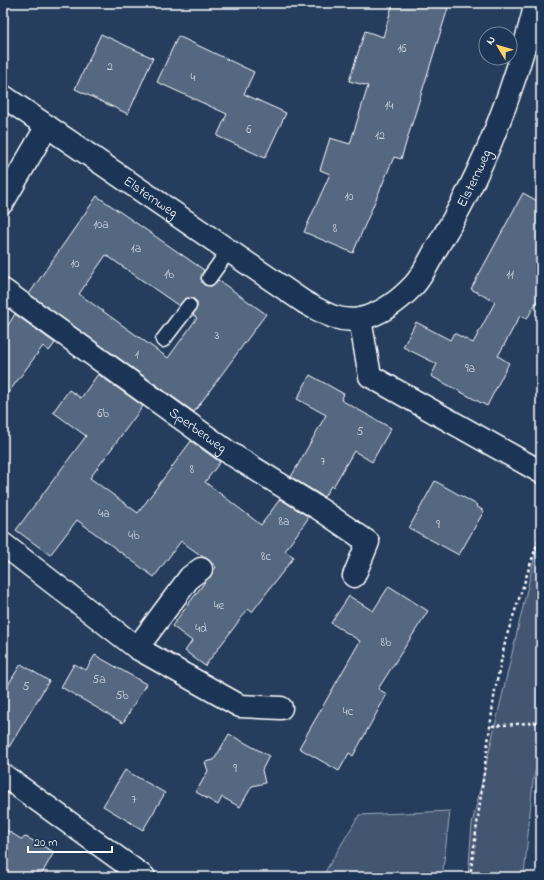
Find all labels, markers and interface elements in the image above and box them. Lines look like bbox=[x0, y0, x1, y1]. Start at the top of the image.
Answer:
north arrow bbox=[478, 26, 518, 66]
text: N bbox=[482, 33, 500, 48]
house number: 16 bbox=[397, 40, 407, 58]
house number: 2 bbox=[107, 58, 113, 76]
house number: 4 bbox=[191, 69, 196, 87]
house number: 14 bbox=[385, 97, 393, 115]
house number: 6 bbox=[246, 121, 252, 139]
house number: 12 bbox=[375, 127, 385, 145]
street label: Elsternweg bbox=[451, 146, 498, 211]
street label: Elsternweg bbox=[119, 171, 182, 224]
house number: 10 bbox=[344, 188, 354, 206]
house number: 10a bbox=[93, 216, 109, 234]
house number: 8 bbox=[333, 220, 338, 238]
house number: 1a bbox=[131, 240, 141, 258]
house number: 10 bbox=[70, 255, 80, 273]
house number: 1b bbox=[164, 266, 175, 284]
house number: 11 bbox=[506, 266, 514, 284]
house number: 3 bbox=[215, 327, 220, 345]
house number: 1 bbox=[135, 346, 139, 364]
house number: 9a bbox=[465, 360, 475, 378]
street label: Sperberweg bbox=[164, 402, 231, 459]
house number: 6b bbox=[97, 405, 109, 423]
house number: 5 bbox=[357, 423, 364, 441]
house number: 7 bbox=[321, 453, 326, 471]
house number: 8 bbox=[190, 461, 195, 479]
house number: 4a bbox=[98, 505, 110, 523]
house number: 8a bbox=[279, 513, 289, 531]
house number: 9 bbox=[436, 516, 440, 534]
house number: 4b bbox=[128, 527, 140, 545]
house number: 8c bbox=[261, 548, 272, 566]
house number: 4e bbox=[214, 597, 225, 615]
house number: 4d bbox=[195, 620, 207, 638]
house number: 8b bbox=[381, 634, 392, 652]
house number: 5a bbox=[92, 671, 106, 689]
house number: 5 bbox=[23, 678, 30, 696]
house number: 5b bbox=[115, 687, 129, 705]
house number: 4c bbox=[343, 703, 354, 721]
house number: 9 bbox=[233, 760, 237, 778]
house number: 7 bbox=[132, 791, 137, 809]
scale bar bbox=[28, 828, 112, 854]
text: 20 m bbox=[34, 834, 57, 852]

